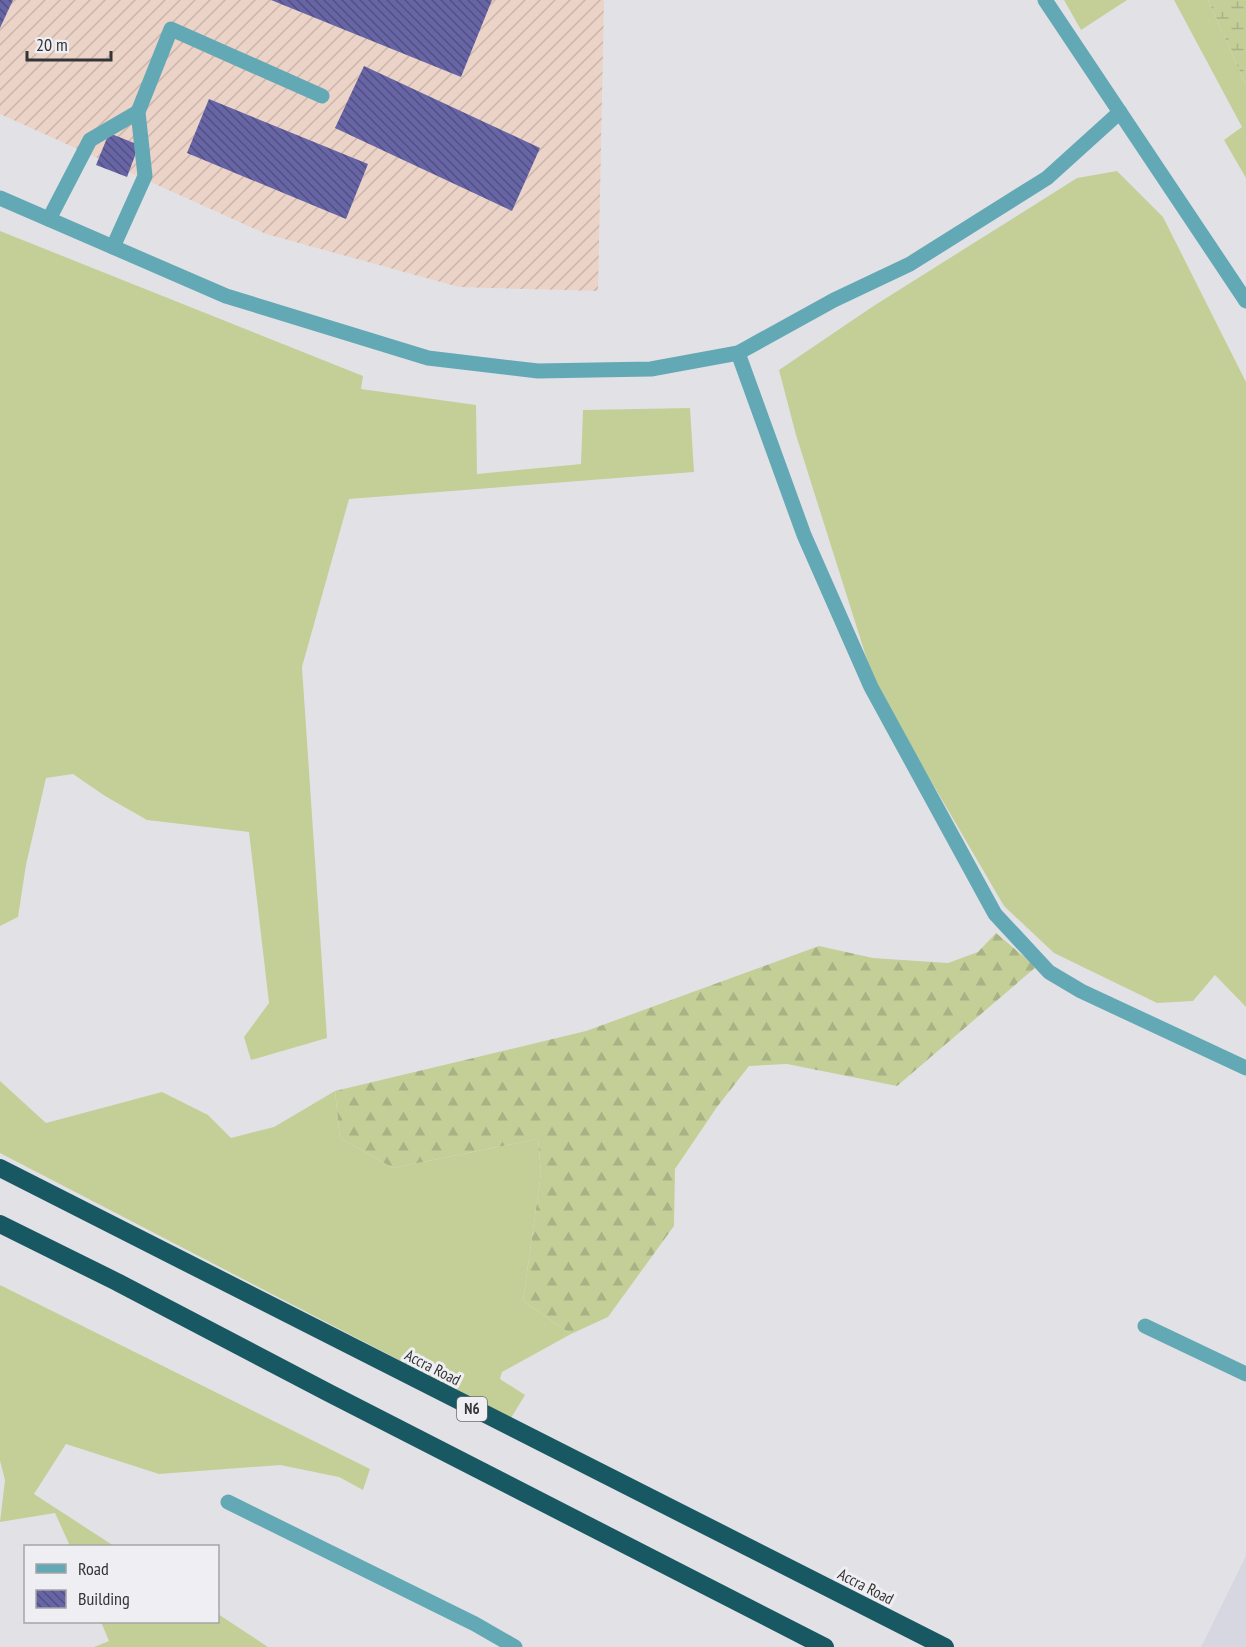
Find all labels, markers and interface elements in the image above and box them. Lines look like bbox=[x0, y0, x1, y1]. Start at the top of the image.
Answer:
scale bar bbox=[27, 24, 111, 62]
text: 20 m bbox=[36, 33, 68, 56]
street label: Accra Road bbox=[402, 1344, 464, 1390]
road number: N6 bbox=[457, 1397, 487, 1421]
legend bbox=[24, 1545, 219, 1623]
text: Road bbox=[78, 1557, 109, 1580]
street label: Accra Road bbox=[835, 1563, 897, 1609]
text: Building bbox=[78, 1587, 130, 1610]

